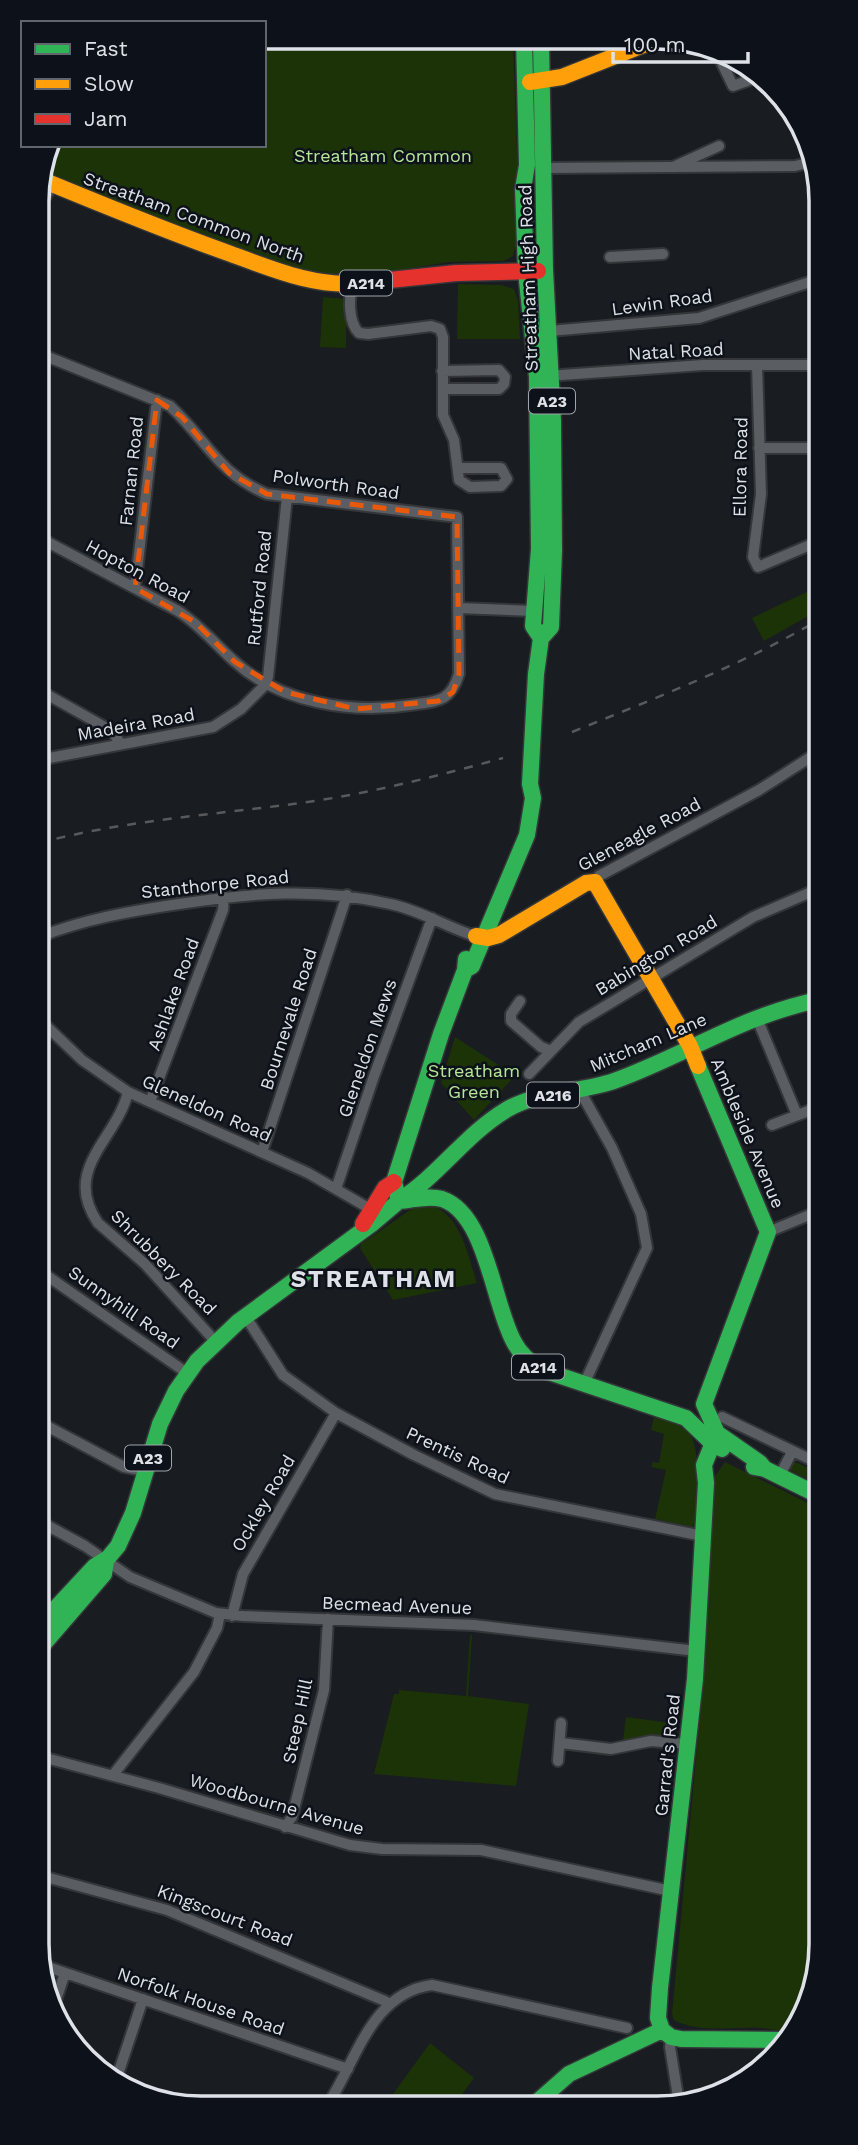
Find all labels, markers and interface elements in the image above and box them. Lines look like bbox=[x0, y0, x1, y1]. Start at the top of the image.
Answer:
legend bbox=[21, 21, 266, 147]
scale bar bbox=[613, 21, 748, 65]
text: 100 m bbox=[624, 32, 686, 57]
text: Fast bbox=[84, 36, 128, 61]
text: Slow bbox=[84, 71, 134, 96]
text: Jam bbox=[84, 106, 127, 131]
park label: Streatham Common bbox=[294, 145, 472, 166]
street label: Streatham Common North bbox=[81, 167, 307, 267]
street label: Streatham High Road bbox=[514, 184, 542, 372]
road number: A214 bbox=[340, 270, 392, 296]
street label: Lewin Road bbox=[610, 285, 714, 319]
street label: Natal Road bbox=[628, 338, 724, 364]
road number: A23 bbox=[529, 388, 575, 414]
street label: Farnan Road bbox=[115, 415, 147, 527]
street label: Ellora Road bbox=[729, 417, 751, 517]
street label: Polworth Road bbox=[271, 465, 401, 503]
street label: Rutford Road bbox=[242, 529, 276, 647]
street label: Hopton Road bbox=[82, 535, 194, 607]
street label: Madeira Road bbox=[76, 703, 196, 745]
street label: Gleneagle Road bbox=[574, 793, 704, 875]
street label: Stanthorpe Road bbox=[140, 866, 290, 902]
street label: Babington Road bbox=[591, 910, 721, 1000]
street label: Ashlake Road bbox=[143, 935, 203, 1053]
street label: Bournevale Road bbox=[255, 946, 321, 1092]
street label: Gleneldon Mews bbox=[333, 976, 401, 1120]
street label: Mitcham Lane bbox=[586, 1008, 710, 1076]
street label: Ambleside Avenue bbox=[707, 1055, 789, 1211]
park label: Streatham Green bbox=[428, 1060, 520, 1102]
street label: Gleneldon Road bbox=[139, 1070, 275, 1146]
road number: A216 bbox=[527, 1082, 579, 1107]
street label: Shrubbery Road bbox=[107, 1205, 221, 1319]
street label: Sunnyhill Road bbox=[65, 1261, 183, 1353]
district label: STREATHAM bbox=[291, 1265, 457, 1293]
road number: A214 bbox=[512, 1354, 564, 1380]
street label: Prentis Road bbox=[403, 1422, 513, 1488]
road number: A23 bbox=[125, 1446, 171, 1470]
street label: Ockley Road bbox=[227, 1451, 299, 1555]
street label: Becmead Avenue bbox=[322, 1592, 472, 1618]
street label: Steep Hill bbox=[278, 1676, 316, 1765]
street label: Garrad's Road bbox=[650, 1693, 684, 1817]
street label: Woodbourne Avenue bbox=[187, 1769, 367, 1839]
street label: Kingscourt Road bbox=[154, 1880, 296, 1950]
street label: Norfolk House Road bbox=[115, 1963, 287, 2039]

